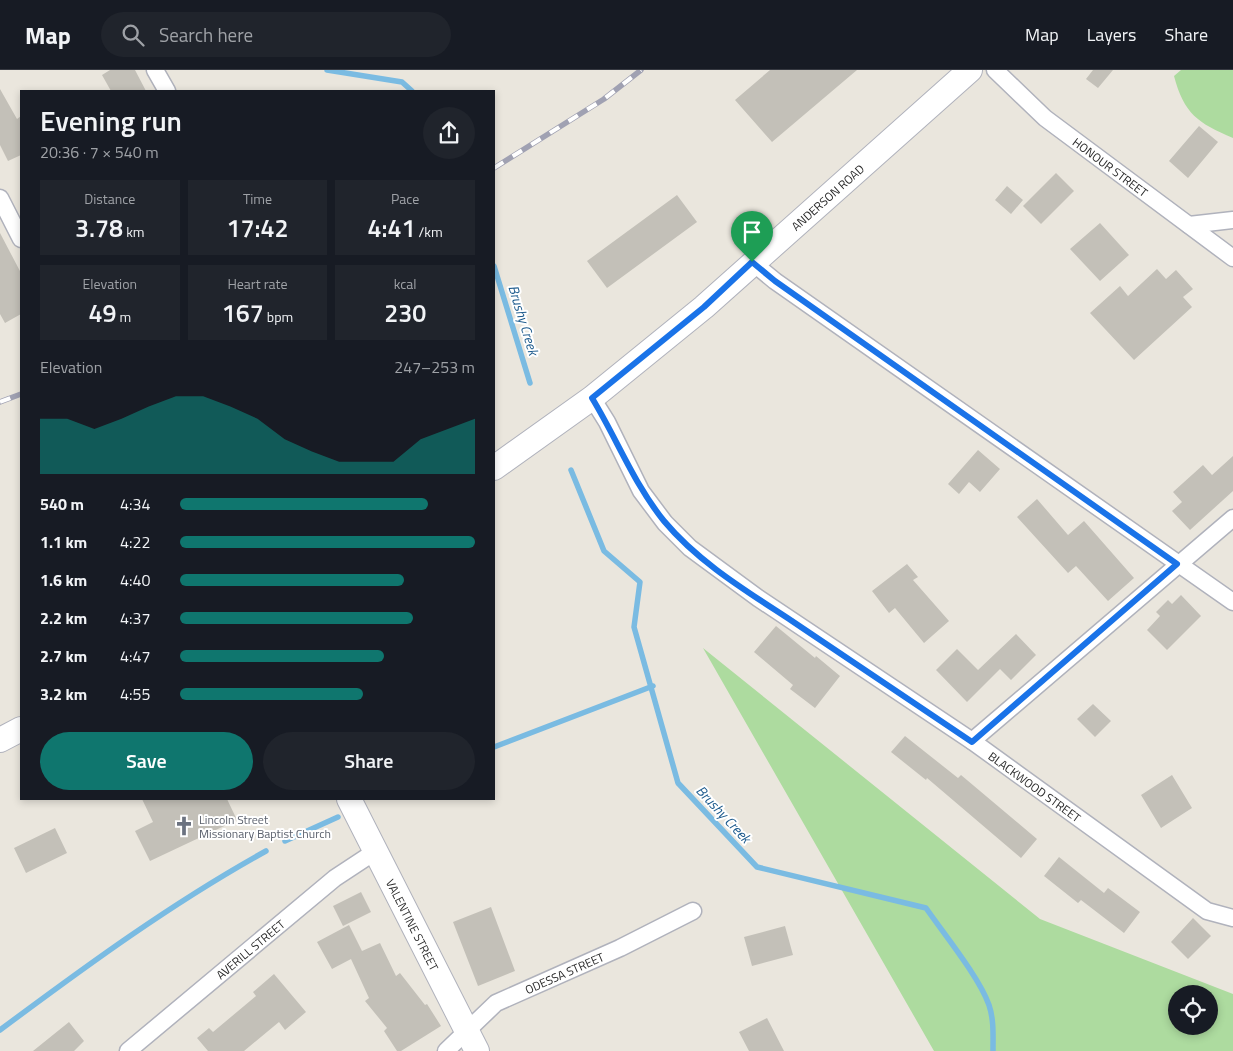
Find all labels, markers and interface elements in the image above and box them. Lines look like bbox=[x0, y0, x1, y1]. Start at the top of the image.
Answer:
search box bbox=[101, 12, 451, 57]
text: Map bbox=[25, 17, 71, 53]
text: Search here bbox=[159, 20, 253, 49]
icon: search bbox=[119, 21, 147, 49]
text: Map bbox=[1025, 21, 1059, 48]
text: Layers bbox=[1087, 21, 1136, 48]
text: Share bbox=[1164, 21, 1208, 48]
text: Evening run bbox=[40, 99, 182, 142]
button: share bbox=[423, 107, 475, 159]
street label: HONOUR STREET bbox=[1069, 132, 1153, 202]
text: 20:36 · 7 × 540 m bbox=[40, 140, 159, 164]
street label: ANDERSON ROAD bbox=[787, 159, 868, 235]
text: Distance bbox=[84, 188, 135, 209]
text: Time bbox=[243, 188, 272, 209]
text: Pace bbox=[391, 188, 419, 209]
text: 3.78 bbox=[75, 209, 123, 247]
text: 17:42 bbox=[227, 209, 288, 247]
text: 4:41 bbox=[368, 209, 416, 247]
pin bbox=[731, 211, 773, 262]
icon: arrive bbox=[738, 218, 766, 246]
text: km bbox=[123, 221, 145, 242]
text: /km bbox=[416, 221, 443, 242]
text: Elevation bbox=[83, 273, 137, 294]
text: Heart rate bbox=[227, 273, 288, 294]
text: kcal bbox=[394, 273, 417, 294]
water label: Brushy Creek bbox=[503, 282, 545, 359]
text: 49 bbox=[88, 294, 116, 332]
text: 167 bbox=[222, 294, 264, 332]
text: 230 bbox=[384, 294, 426, 332]
text: m bbox=[116, 306, 131, 327]
text: bpm bbox=[264, 306, 293, 327]
text: Elevation bbox=[40, 355, 102, 379]
text: 247–253 m bbox=[394, 355, 475, 379]
text: 540 m bbox=[40, 492, 84, 516]
text: 4:34 bbox=[120, 492, 150, 516]
text: 1.1 km bbox=[40, 530, 87, 554]
text: 4:22 bbox=[120, 530, 150, 554]
text: 1.6 km bbox=[40, 568, 87, 592]
text: 4:40 bbox=[120, 568, 150, 592]
text: 2.2 km bbox=[40, 606, 87, 630]
text: 4:37 bbox=[120, 606, 150, 630]
text: 2.7 km bbox=[40, 644, 87, 668]
text: 4:47 bbox=[120, 644, 150, 668]
text: 3.2 km bbox=[40, 682, 87, 706]
text: 4:55 bbox=[120, 682, 150, 706]
button: Save bbox=[40, 732, 253, 790]
button: Share bbox=[263, 732, 475, 790]
street label: BLACKWOOD STREET bbox=[985, 747, 1086, 827]
water label: Brushy Creek bbox=[692, 780, 758, 849]
place label: Lincoln Street Missionary Baptist Church bbox=[199, 810, 331, 843]
church icon: Lincoln Street Missionary Baptist Church bbox=[173, 815, 195, 837]
street label: VALENTINE STREET bbox=[382, 875, 444, 975]
street label: AVERILL STREET bbox=[211, 914, 289, 984]
street label: ODESSA STREET bbox=[522, 947, 608, 999]
map controls bbox=[1168, 985, 1218, 1035]
button: locate bbox=[1168, 985, 1218, 1035]

